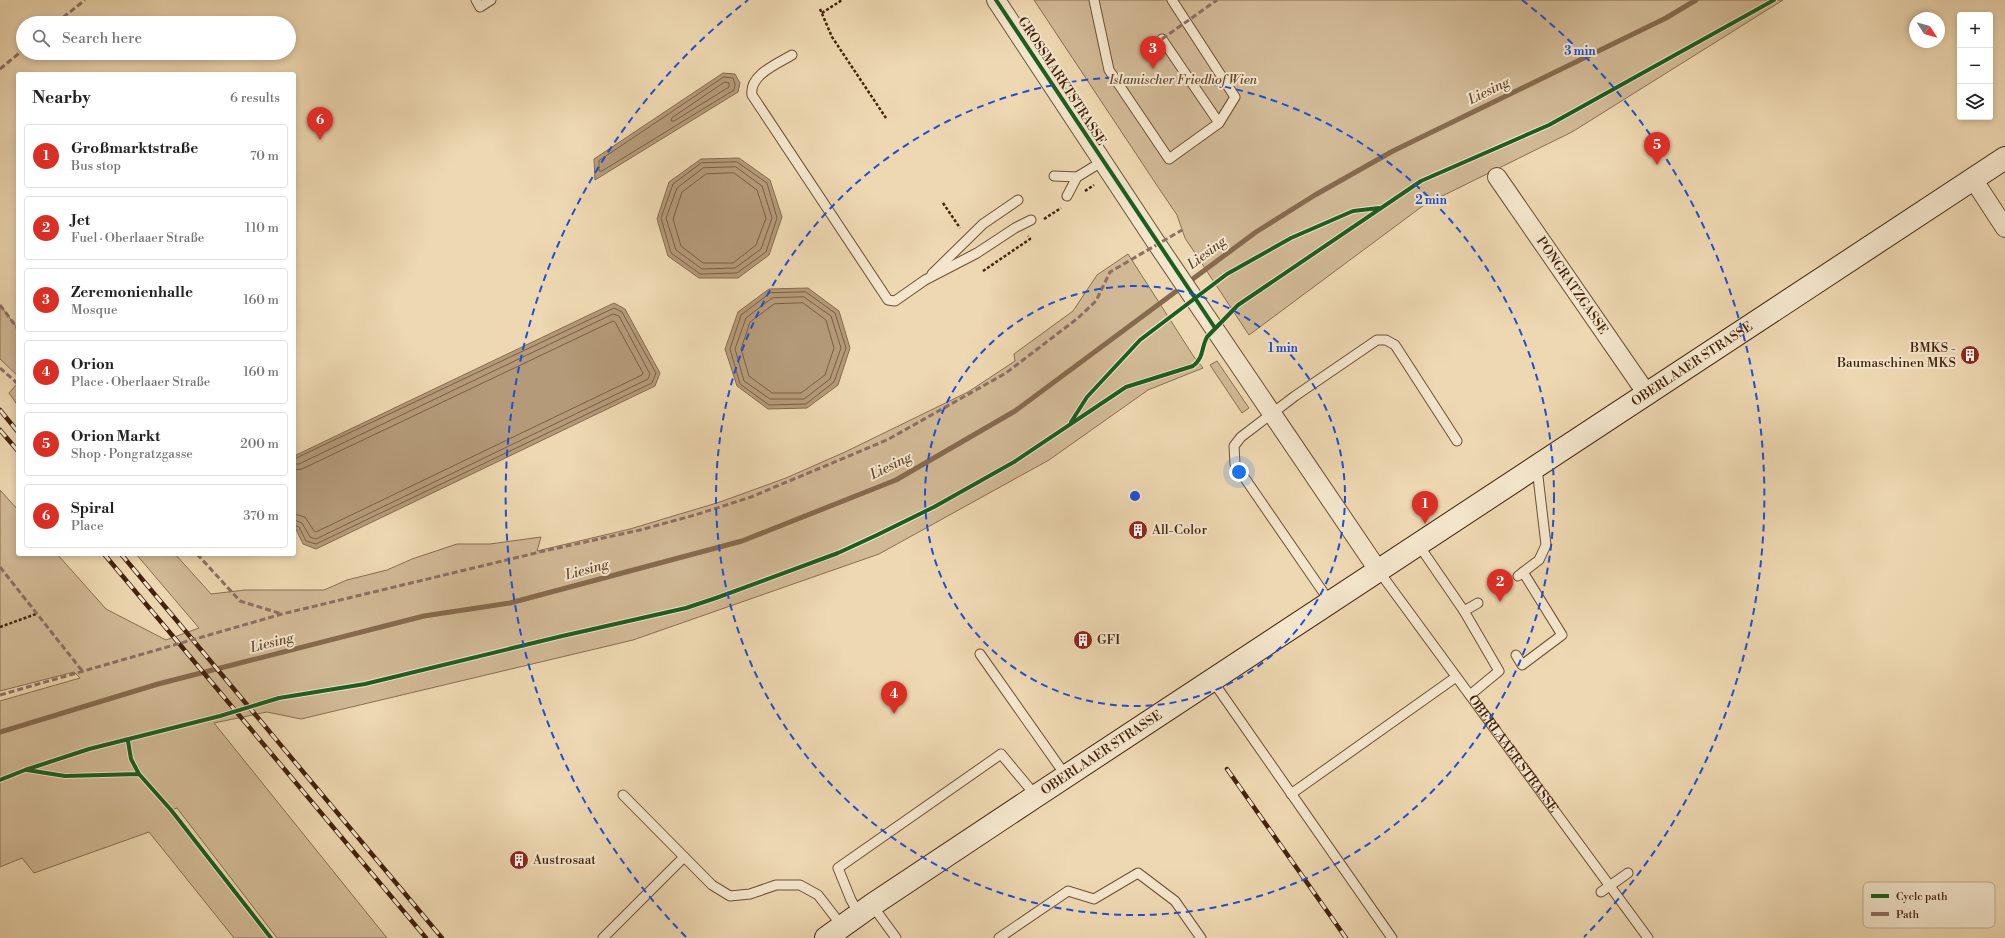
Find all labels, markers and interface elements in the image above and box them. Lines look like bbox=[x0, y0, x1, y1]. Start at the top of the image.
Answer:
north arrow bbox=[1909, 12, 1945, 48]
map controls bbox=[1957, 12, 1993, 120]
button: + bbox=[1957, 12, 1993, 48]
street label: GROSSMARKTSTRASSE bbox=[1015, 14, 1109, 148]
search box bbox=[16, 16, 296, 60]
icon: search bbox=[30, 27, 52, 49]
text: Search here bbox=[62, 29, 142, 48]
pin: 3 bbox=[1140, 36, 1166, 69]
text: 3 min bbox=[1564, 44, 1596, 59]
button: − bbox=[1957, 48, 1993, 84]
park label: Islamischer Friedhof Wien bbox=[1108, 72, 1258, 88]
water label: Liesing bbox=[1464, 73, 1513, 109]
button: layers bbox=[1957, 84, 1993, 120]
text: Nearby bbox=[32, 87, 91, 109]
text: 6 results bbox=[230, 90, 280, 106]
pin: 6 bbox=[307, 107, 333, 140]
pin: 5 bbox=[1644, 132, 1670, 165]
text: Großmarktstraße bbox=[71, 139, 198, 158]
text: 1 bbox=[43, 148, 49, 164]
text: 70 m bbox=[250, 148, 279, 164]
text: Bus stop bbox=[71, 158, 121, 174]
text: 2 min bbox=[1415, 193, 1447, 208]
text: Jet bbox=[71, 211, 90, 230]
text: 2 bbox=[42, 220, 50, 236]
text: 110 m bbox=[245, 220, 279, 236]
text: Fuel · Oberlaaer Straße bbox=[71, 230, 204, 246]
water label: Liesing bbox=[1183, 232, 1231, 274]
street label: PONGRATZGASSE bbox=[1533, 234, 1611, 337]
text: Zeremonienhalle bbox=[71, 283, 193, 302]
text: 3 bbox=[42, 292, 50, 308]
text: 160 m bbox=[243, 292, 279, 308]
text: Mosque bbox=[71, 302, 118, 318]
street label: OBERLAAER STRASSE bbox=[1628, 318, 1756, 410]
place label: BMKS - Baumaschinen MKS bbox=[1836, 340, 1956, 371]
text: 1 min bbox=[1268, 341, 1299, 356]
building icon: BMKS - Baumaschinen MKS bbox=[1959, 344, 1981, 366]
text: Orion bbox=[71, 355, 114, 374]
text: 4 bbox=[42, 364, 50, 380]
text: 160 m bbox=[243, 364, 279, 380]
text: Place · Oberlaaer Straße bbox=[71, 374, 210, 390]
text: Orion Markt bbox=[71, 427, 160, 446]
text: 5 bbox=[42, 436, 50, 452]
text: 200 m bbox=[240, 436, 279, 452]
text: Shop · Pongratzgasse bbox=[71, 446, 193, 462]
water label: Liesing bbox=[866, 448, 915, 484]
your location bbox=[1229, 462, 1249, 482]
centre of rings bbox=[1128, 489, 1142, 503]
pin: 1 bbox=[1412, 491, 1438, 524]
text: Spiral bbox=[71, 499, 114, 518]
text: 6 bbox=[42, 508, 50, 524]
text: 370 m bbox=[243, 508, 279, 524]
text: Place bbox=[71, 518, 103, 534]
building icon: All-Color bbox=[1127, 519, 1149, 541]
place label: All-Color bbox=[1151, 522, 1207, 538]
water label: Liesing bbox=[562, 555, 611, 585]
pin: 2 bbox=[1487, 569, 1513, 602]
water label: Liesing bbox=[248, 629, 296, 657]
building icon: GFI bbox=[1072, 629, 1094, 651]
place label: GFI bbox=[1097, 632, 1120, 648]
pin: 4 bbox=[881, 681, 907, 714]
street label: OBERLAAER STRASSE bbox=[1464, 692, 1561, 816]
street label: OBERLAAER STRASSE bbox=[1038, 707, 1165, 799]
building icon: Austrosaat bbox=[508, 849, 530, 871]
place label: Austrosaat bbox=[532, 852, 596, 868]
legend bbox=[1863, 882, 1995, 928]
text: Cycle path bbox=[1896, 890, 1948, 904]
text: Path bbox=[1896, 908, 1920, 922]

